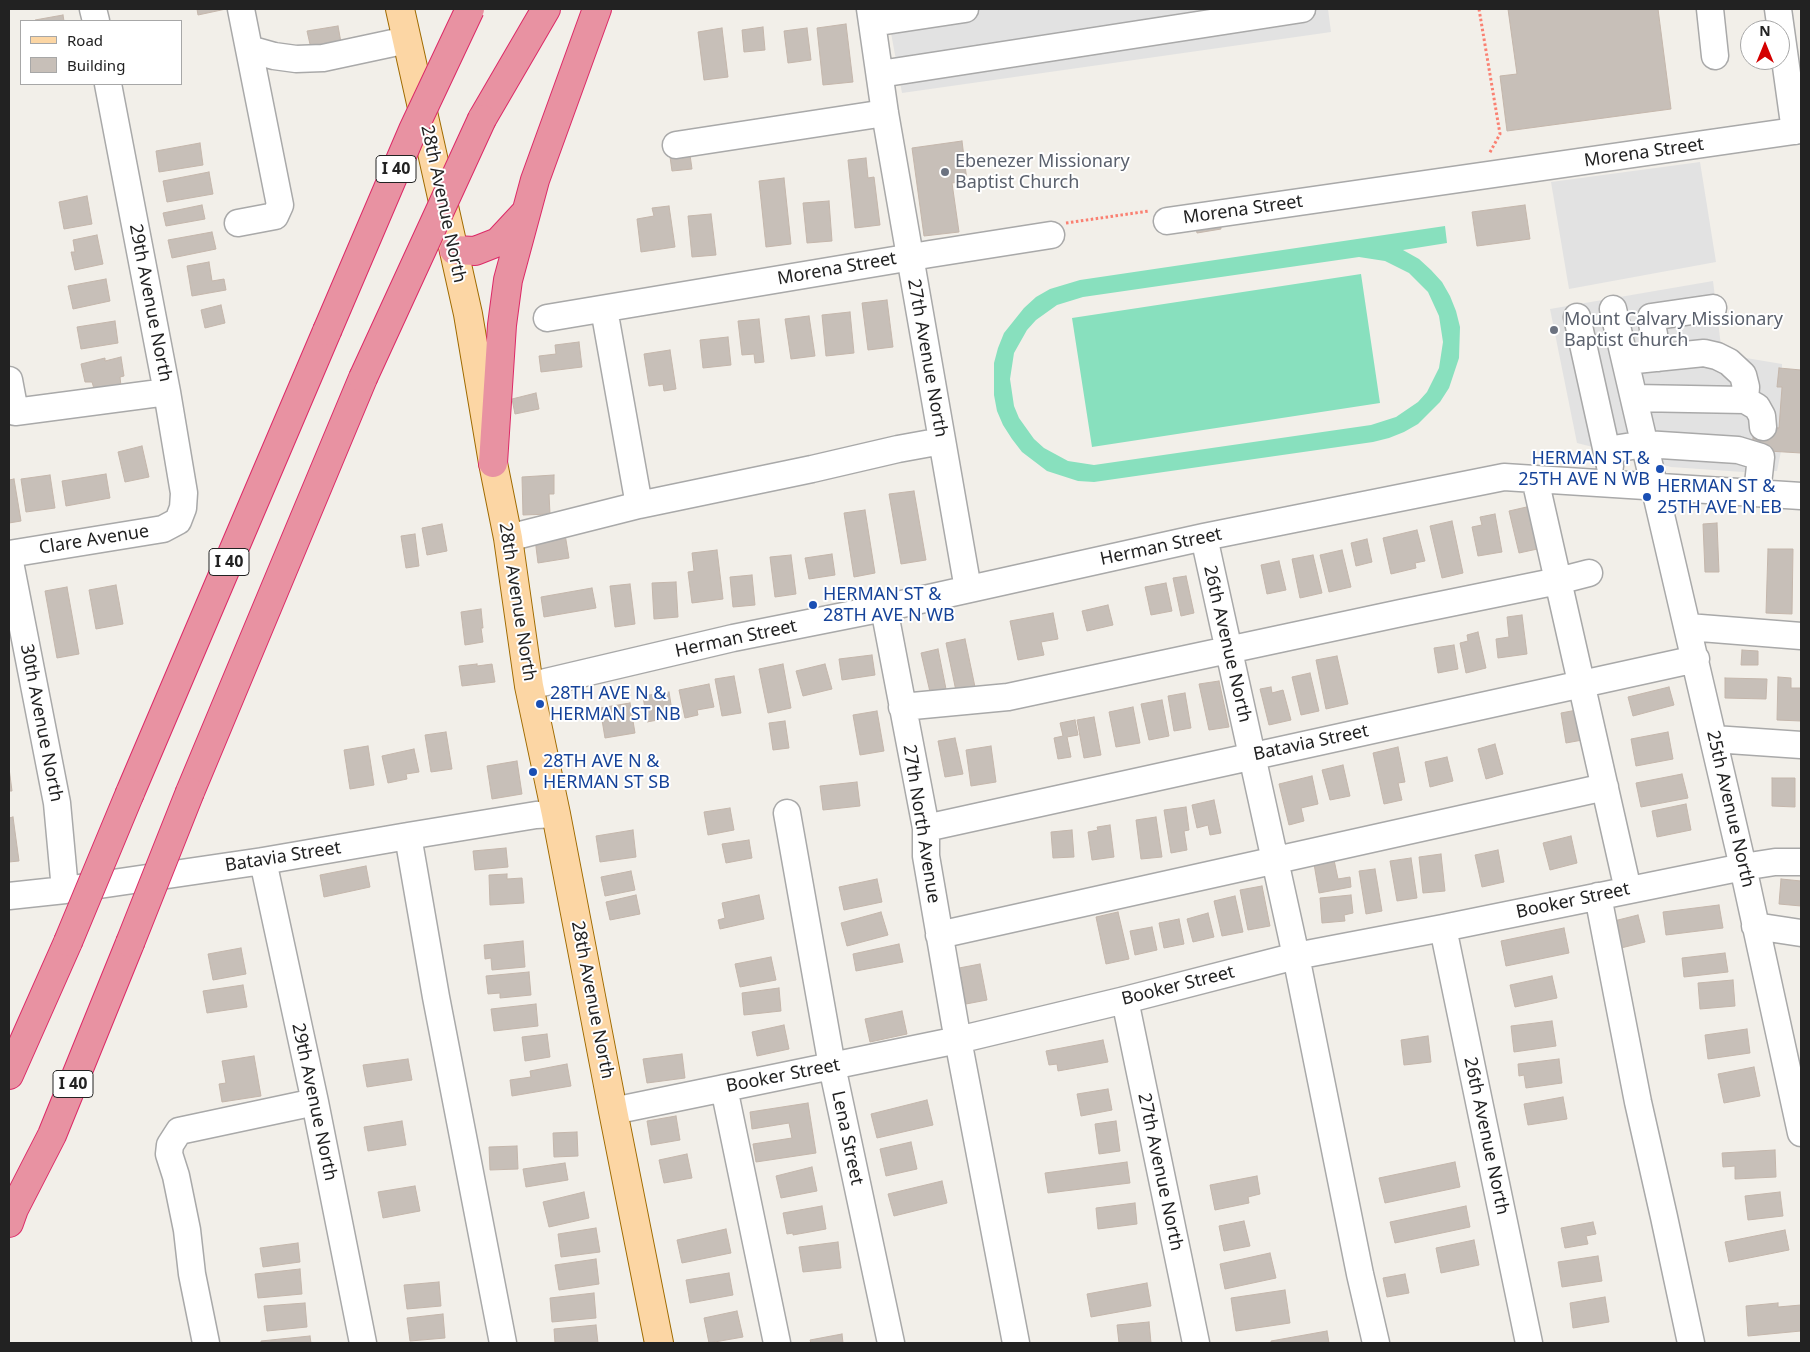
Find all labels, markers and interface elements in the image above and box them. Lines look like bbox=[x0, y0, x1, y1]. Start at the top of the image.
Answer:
legend bbox=[20, 20, 182, 85]
north arrow bbox=[1740, 20, 1790, 70]
text: N bbox=[1759, 21, 1771, 40]
text: Road bbox=[67, 30, 103, 50]
text: Building bbox=[67, 55, 125, 75]
street label: 28th Avenue North bbox=[416, 123, 470, 285]
street label: Morena Street bbox=[1583, 134, 1705, 172]
place label: Ebenezer Missionary Baptist Church bbox=[955, 151, 1130, 193]
road number: I 40 bbox=[376, 156, 416, 182]
marker: Ebenezer Missionary Baptist Church bbox=[939, 166, 951, 178]
street label: Morena Street bbox=[1182, 191, 1304, 229]
street label: 29th Avenue North bbox=[124, 222, 176, 384]
street label: Morena Street bbox=[776, 248, 898, 290]
street label: 27th Avenue North bbox=[902, 277, 952, 439]
place label: Mount Calvary Missionary Baptist Church bbox=[1564, 309, 1783, 352]
marker: Mount Calvary Missionary Baptist Church bbox=[1548, 324, 1560, 336]
place label: HERMAN ST & 25TH AVE N WB bbox=[1518, 448, 1650, 490]
marker: HERMAN ST & 25TH AVE N WB bbox=[1654, 463, 1666, 475]
place label: HERMAN ST & 25TH AVE N EB bbox=[1657, 476, 1782, 518]
marker: HERMAN ST & 25TH AVE N EB bbox=[1641, 491, 1653, 503]
street label: Clare Avenue bbox=[37, 521, 151, 559]
street label: 28th Avenue North bbox=[494, 521, 540, 683]
street label: Herman Street bbox=[1098, 524, 1224, 570]
road number: I 40 bbox=[209, 548, 249, 576]
street label: 26th Avenue North bbox=[1198, 563, 1256, 725]
place label: HERMAN ST & 28TH AVE N WB bbox=[823, 584, 955, 626]
marker: HERMAN ST & 28TH AVE N WB bbox=[807, 599, 819, 611]
street label: Herman Street bbox=[673, 616, 799, 662]
street label: 30th Avenue North bbox=[15, 642, 67, 804]
place label: 28TH AVE N & HERMAN ST NB bbox=[550, 683, 681, 726]
marker: 28TH AVE N & HERMAN ST NB bbox=[534, 698, 546, 710]
street label: Batavia Street bbox=[1251, 720, 1371, 766]
street label: 25th Avenue North bbox=[1701, 728, 1759, 890]
street label: 27th North Avenue bbox=[898, 743, 944, 905]
place label: 28TH AVE N & HERMAN ST SB bbox=[543, 751, 670, 794]
marker: 28TH AVE N & HERMAN ST SB bbox=[527, 766, 539, 778]
street label: Batavia Street bbox=[223, 837, 343, 877]
street label: Booker Street bbox=[1514, 878, 1632, 924]
street label: 28th Avenue North bbox=[566, 919, 618, 1081]
street label: Booker Street bbox=[1119, 962, 1237, 1010]
street label: 29th Avenue North bbox=[287, 1021, 341, 1183]
street label: Booker Street bbox=[724, 1054, 842, 1098]
street label: 26th Avenue North bbox=[1459, 1055, 1513, 1217]
road number: I 40 bbox=[53, 1070, 93, 1098]
street label: Lena Street bbox=[826, 1089, 868, 1187]
street label: 27th Avenue North bbox=[1133, 1091, 1187, 1253]

